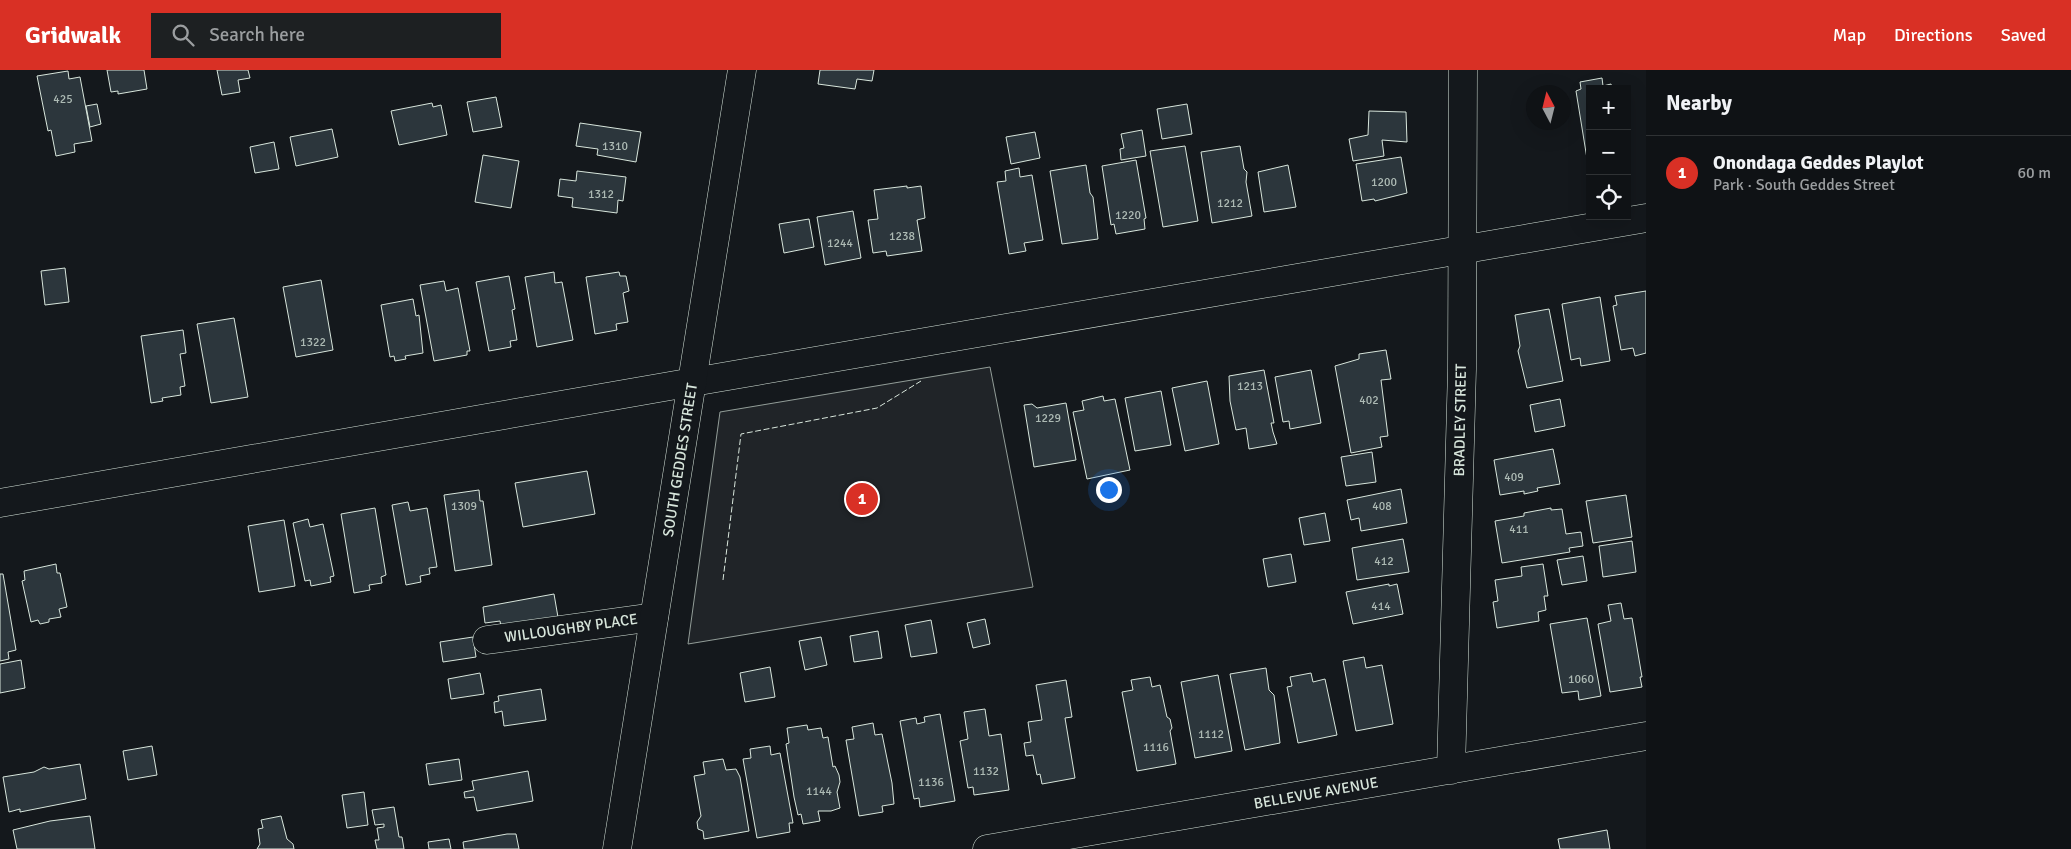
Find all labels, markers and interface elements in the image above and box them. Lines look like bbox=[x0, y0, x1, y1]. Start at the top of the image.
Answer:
search box bbox=[151, 13, 501, 58]
text: Gridwalk bbox=[25, 20, 121, 50]
icon: search bbox=[169, 21, 197, 49]
text: Search here bbox=[209, 23, 305, 47]
text: Map bbox=[1833, 24, 1866, 46]
text: Directions bbox=[1894, 24, 1973, 46]
text: Saved bbox=[2001, 24, 2046, 46]
north arrow bbox=[1526, 85, 1571, 130]
map controls bbox=[1586, 85, 1631, 220]
button: + bbox=[1586, 85, 1631, 130]
text: Nearby bbox=[1666, 90, 1732, 116]
house number: 425 bbox=[53, 92, 73, 107]
button: − bbox=[1586, 130, 1631, 175]
house number: 1310 bbox=[602, 139, 628, 154]
text: Onondaga Geddes Playlot bbox=[1713, 151, 1924, 175]
text: 1 bbox=[1678, 163, 1686, 183]
text: 60 m bbox=[2017, 163, 2051, 183]
house number: 1200 bbox=[1371, 175, 1397, 190]
button: locate bbox=[1586, 175, 1631, 220]
text: Park · South Geddes Street bbox=[1713, 175, 1895, 195]
house number: 1312 bbox=[588, 187, 614, 202]
house number: 1212 bbox=[1217, 196, 1243, 211]
house number: 1220 bbox=[1115, 208, 1141, 223]
house number: 1238 bbox=[889, 229, 915, 244]
house number: 1244 bbox=[827, 236, 853, 251]
house number: 1322 bbox=[300, 335, 326, 350]
street label: BRADLEY STREET bbox=[1450, 363, 1470, 476]
house number: 1213 bbox=[1237, 379, 1263, 394]
street label: SOUTH GEDDES STREET bbox=[659, 381, 701, 538]
house number: 402 bbox=[1359, 393, 1379, 408]
house number: 1229 bbox=[1035, 411, 1061, 426]
house number: 409 bbox=[1504, 470, 1524, 485]
your location bbox=[1096, 477, 1122, 503]
pin: 1 bbox=[846, 480, 878, 518]
house number: 1309 bbox=[451, 499, 477, 514]
house number: 408 bbox=[1372, 499, 1392, 514]
house number: 411 bbox=[1509, 522, 1529, 537]
house number: 412 bbox=[1374, 554, 1394, 569]
house number: 414 bbox=[1371, 599, 1391, 614]
street label: WILLOUGHBY PLACE bbox=[503, 610, 639, 646]
house number: 1060 bbox=[1568, 672, 1594, 687]
house number: 1112 bbox=[1198, 727, 1224, 742]
house number: 1116 bbox=[1143, 740, 1169, 755]
house number: 1132 bbox=[973, 764, 999, 779]
street label: BELLEVUE AVENUE bbox=[1252, 773, 1380, 813]
house number: 1136 bbox=[918, 775, 944, 790]
house number: 1144 bbox=[806, 784, 832, 799]

